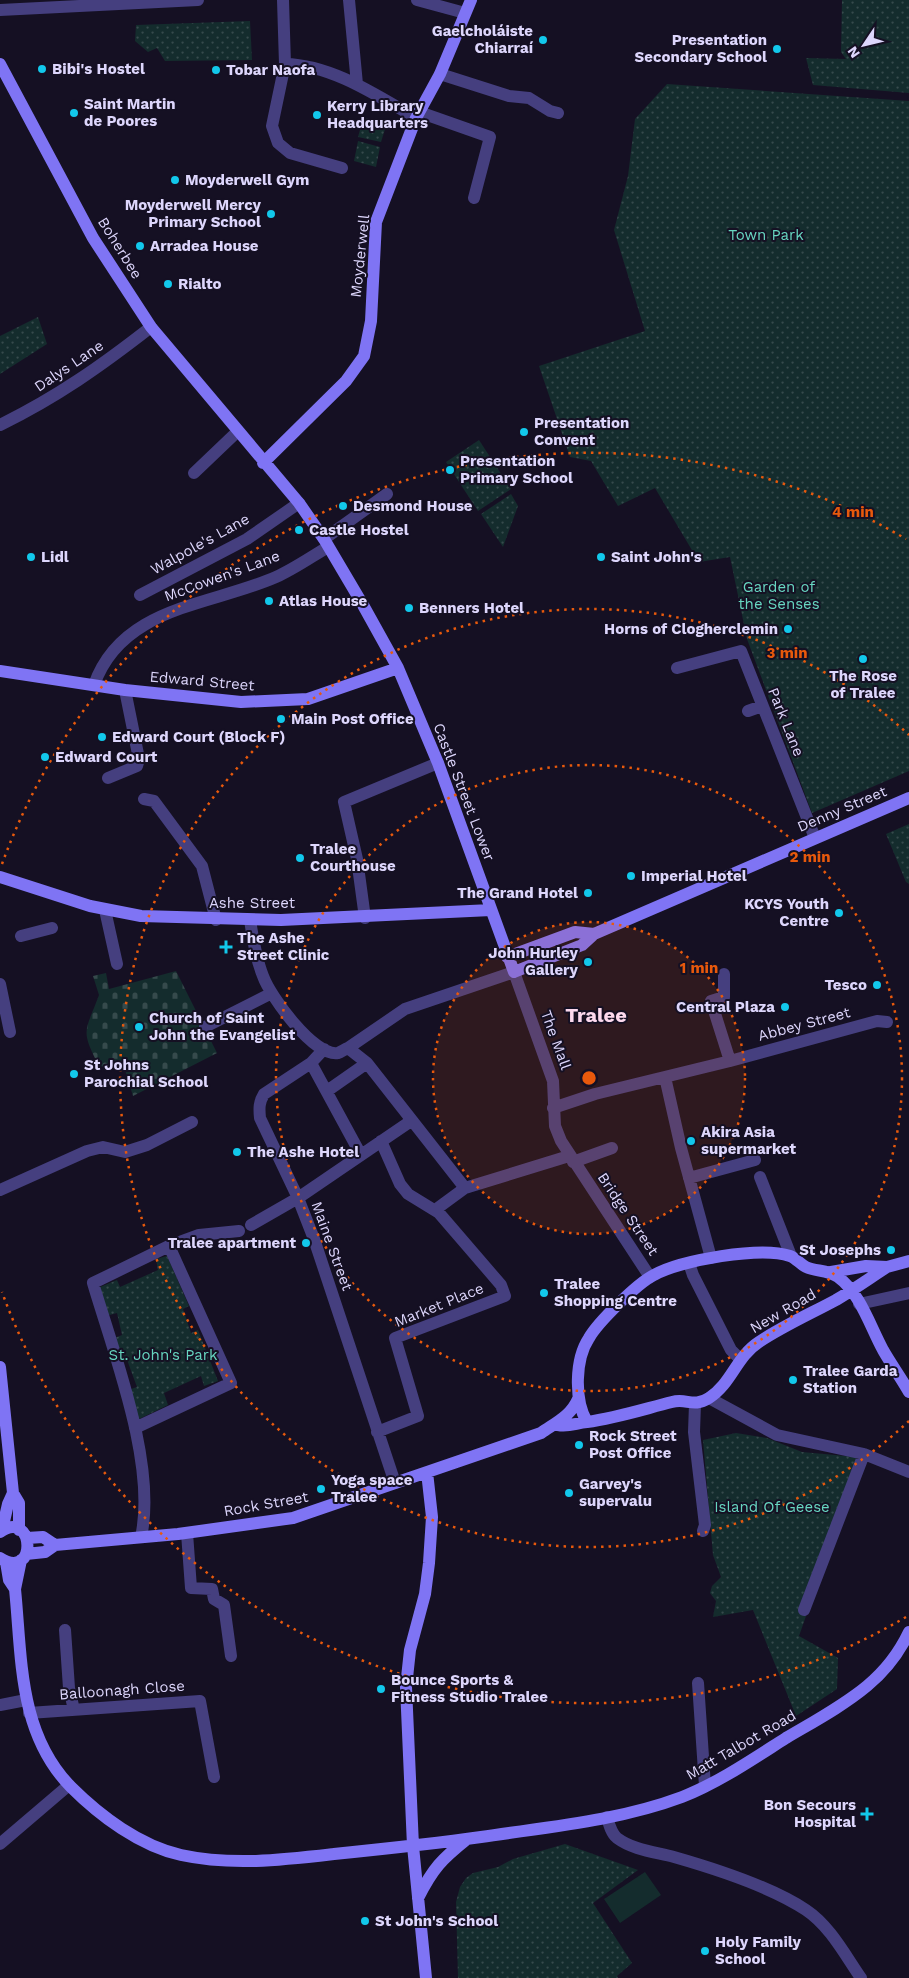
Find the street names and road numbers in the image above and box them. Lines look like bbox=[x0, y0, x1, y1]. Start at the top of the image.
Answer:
street label: Moyderwell bbox=[347, 213, 373, 298]
street label: Boherbee bbox=[94, 214, 146, 282]
street label: Dalys Lane bbox=[31, 336, 107, 396]
street label: Walpole's Lane bbox=[148, 509, 252, 579]
street label: McCowen's Lane bbox=[162, 547, 282, 605]
street label: Edward Street bbox=[149, 667, 256, 695]
street label: Park Lane bbox=[764, 685, 808, 759]
street label: Castle Street Lower bbox=[429, 721, 499, 863]
street label: Denny Street bbox=[795, 782, 890, 836]
street label: Ashe Street bbox=[209, 894, 296, 912]
street label: Abbey Street bbox=[756, 1003, 853, 1045]
street label: The Mall bbox=[537, 1008, 575, 1073]
street label: Bridge Street bbox=[594, 1169, 663, 1260]
street label: Maine Street bbox=[308, 1199, 357, 1294]
street label: Market Place bbox=[392, 1279, 486, 1331]
street label: New Road bbox=[747, 1285, 819, 1337]
street label: Rock Street bbox=[222, 1488, 310, 1520]
street label: Balloonagh Close bbox=[58, 1677, 186, 1703]
street label: Matt Talbot Road bbox=[683, 1706, 799, 1784]

